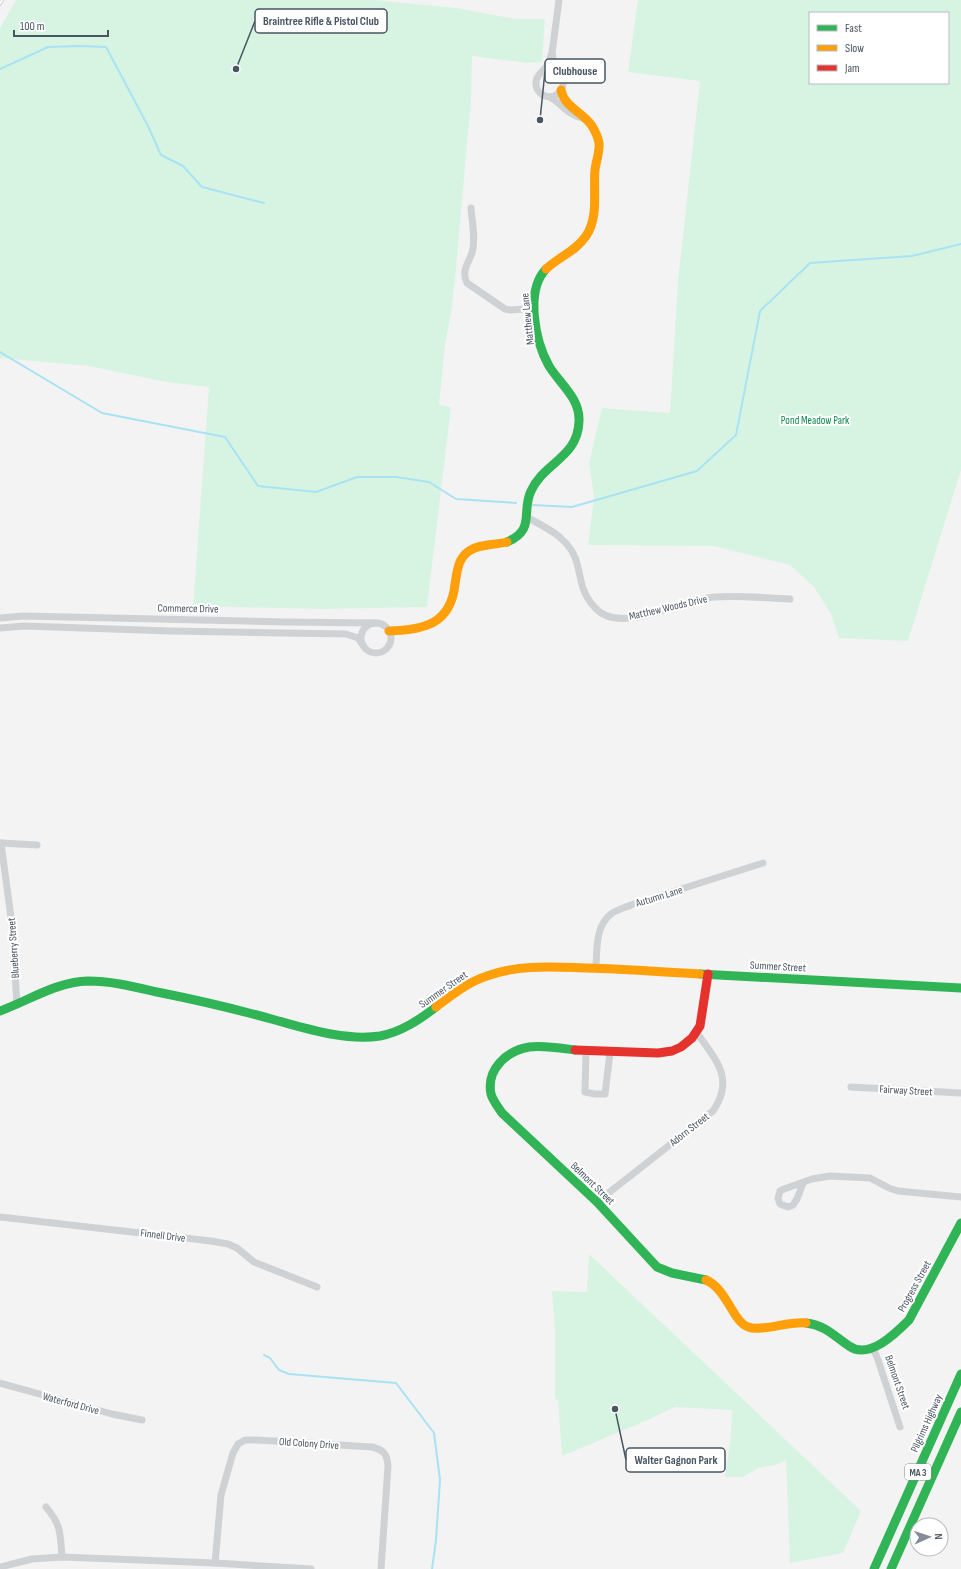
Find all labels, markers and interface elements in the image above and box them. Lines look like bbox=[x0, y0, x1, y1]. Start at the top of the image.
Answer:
callout: Braintree Rifle & Pistol Club bbox=[255, 9, 387, 33]
scale bar bbox=[14, 12, 108, 38]
legend bbox=[809, 12, 949, 84]
text: Braintree Rifle & Pistol Club bbox=[263, 14, 379, 29]
text: 100 m bbox=[20, 19, 45, 34]
text: Fast bbox=[845, 21, 862, 36]
text: Slow bbox=[845, 41, 864, 56]
callout: Clubhouse bbox=[545, 59, 605, 83]
text: Jam bbox=[844, 61, 860, 76]
text: Clubhouse bbox=[553, 64, 597, 79]
street label: Matthew Lane bbox=[518, 292, 537, 345]
park label: Pond Meadow Park bbox=[781, 414, 850, 427]
street label: Matthew Woods Drive bbox=[628, 592, 709, 623]
street label: Commerce Drive bbox=[157, 601, 219, 616]
street label: Autumn Lane bbox=[633, 883, 684, 910]
street label: Blueberry Street bbox=[5, 917, 22, 979]
street label: Summer Street bbox=[750, 959, 807, 974]
street label: Summer Street bbox=[417, 968, 470, 1011]
street label: Fairway Street bbox=[879, 1083, 933, 1098]
street label: Adorn Street bbox=[666, 1110, 712, 1149]
street label: Belmont Street bbox=[568, 1159, 618, 1208]
street label: Finnell Drive bbox=[140, 1226, 186, 1245]
street label: Progress Street bbox=[895, 1258, 934, 1314]
street label: Belmont Street bbox=[882, 1354, 913, 1411]
street label: Waterford Drive bbox=[41, 1390, 101, 1417]
street label: Pilgrims Highway bbox=[908, 1391, 945, 1454]
street label: Old Colony Drive bbox=[279, 1435, 339, 1452]
callout: Walter Gagnon Park bbox=[626, 1448, 725, 1472]
text: Walter Gagnon Park bbox=[635, 1453, 717, 1468]
road number: MA 3 bbox=[905, 1464, 931, 1480]
north arrow bbox=[909, 1517, 949, 1557]
text: N bbox=[932, 1533, 945, 1540]

